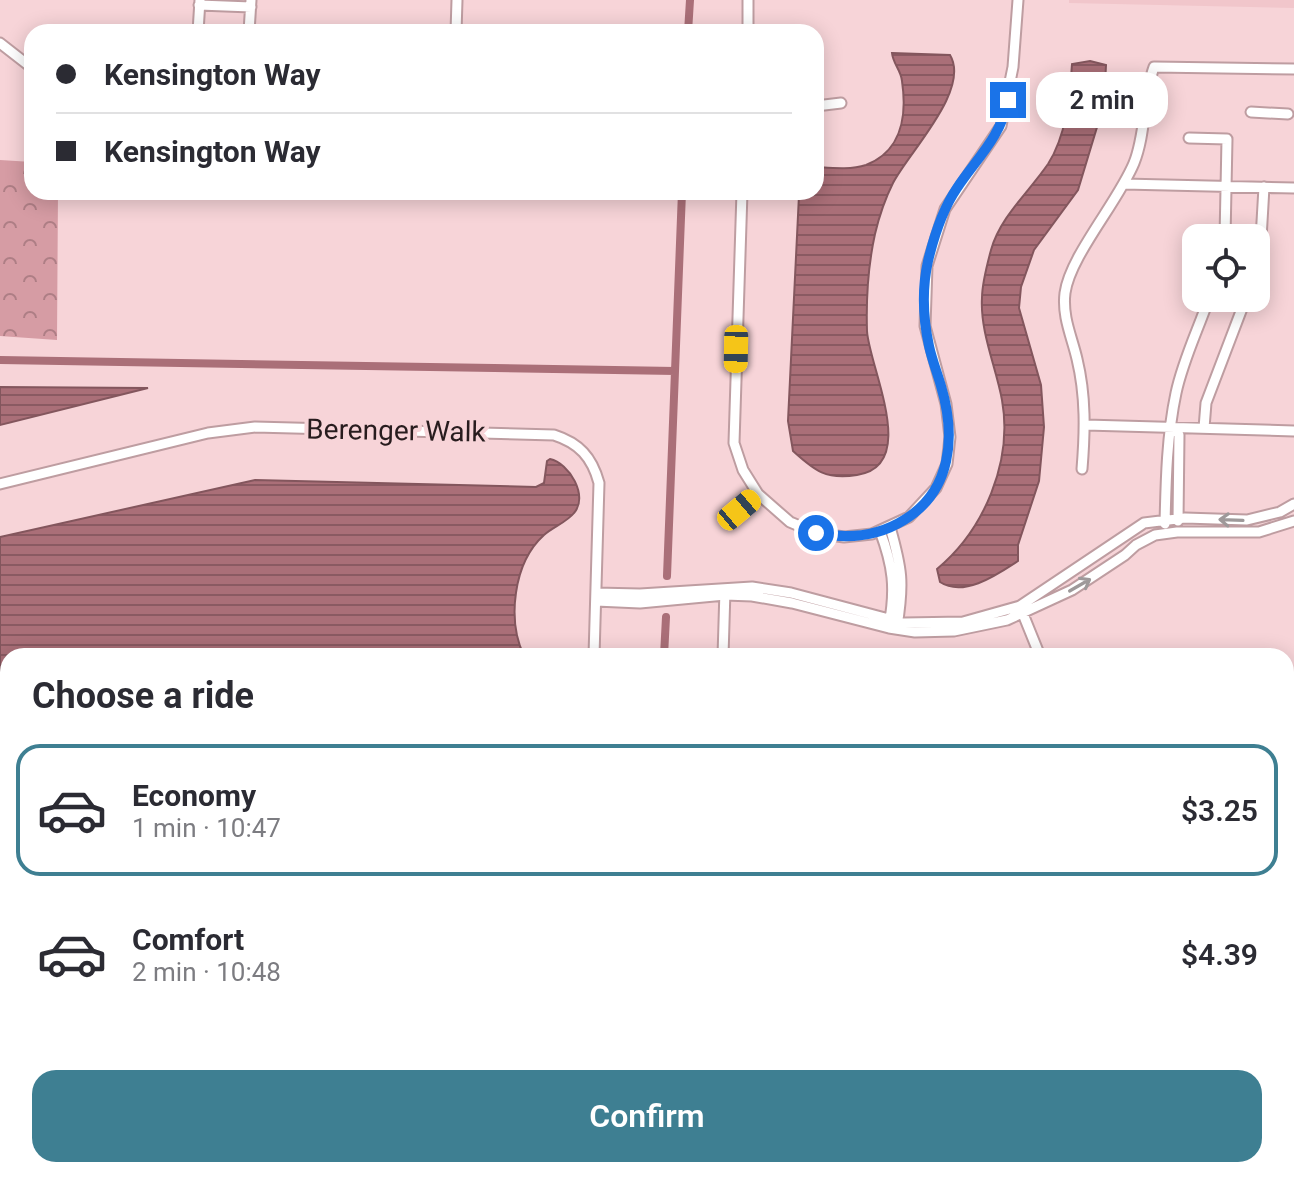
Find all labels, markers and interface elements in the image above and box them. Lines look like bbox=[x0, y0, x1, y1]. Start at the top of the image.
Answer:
text: Kensington Way bbox=[104, 57, 321, 92]
callout: 2 min bbox=[1036, 72, 1168, 128]
route end bbox=[990, 82, 1026, 118]
text: 2 min bbox=[1069, 85, 1135, 115]
text: Kensington Way bbox=[104, 134, 321, 169]
map controls bbox=[1182, 224, 1270, 312]
button: locate bbox=[1182, 224, 1270, 312]
car bbox=[724, 325, 748, 373]
street label: Berenger Walk bbox=[306, 412, 487, 449]
car bbox=[713, 485, 765, 535]
one-way arrow bbox=[1218, 512, 1245, 527]
route start bbox=[798, 515, 834, 551]
one-way arrow bbox=[1068, 577, 1091, 593]
text: Choose a ride bbox=[32, 675, 254, 717]
icon: car bbox=[36, 774, 108, 846]
text: Economy bbox=[132, 778, 256, 813]
text: $3.25 bbox=[1181, 793, 1258, 828]
text: 1 min · 10:47 bbox=[132, 813, 281, 843]
icon: car bbox=[36, 918, 108, 990]
text: Comfort bbox=[132, 922, 244, 957]
text: $4.39 bbox=[1181, 937, 1258, 972]
text: 2 min · 10:48 bbox=[132, 957, 281, 987]
button: Confirm bbox=[32, 1070, 1262, 1162]

